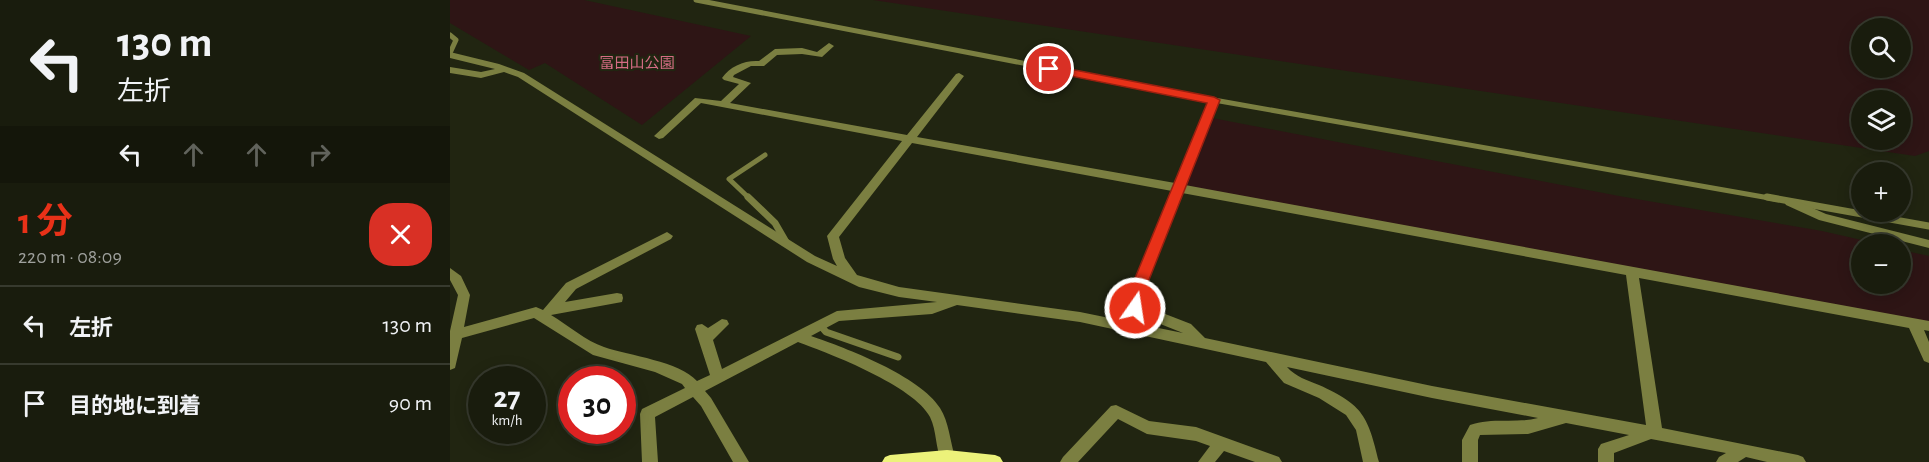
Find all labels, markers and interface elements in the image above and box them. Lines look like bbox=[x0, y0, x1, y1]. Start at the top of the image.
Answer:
map controls bbox=[1851, 18, 1911, 294]
button: search bbox=[1851, 18, 1911, 78]
text: 130 m bbox=[117, 22, 212, 64]
icon: left bbox=[18, 24, 96, 102]
pin bbox=[1023, 43, 1074, 94]
icon: arrive bbox=[1032, 52, 1065, 85]
park label: 冨田山公園 bbox=[599, 55, 675, 71]
text: 左折 bbox=[117, 78, 171, 105]
button: layers bbox=[1851, 90, 1911, 150]
icon: left bbox=[114, 138, 147, 171]
icon: ahead bbox=[177, 138, 210, 171]
icon: ahead bbox=[240, 138, 273, 171]
icon: right bbox=[303, 138, 336, 171]
button: + bbox=[1851, 162, 1911, 222]
button: close bbox=[369, 203, 432, 266]
text: 1 分 bbox=[18, 204, 72, 240]
button: − bbox=[1851, 234, 1911, 294]
text: 220 m · 08:09 bbox=[18, 247, 122, 267]
position arrow bbox=[1103, 276, 1167, 340]
icon: left bbox=[18, 309, 51, 342]
text: 130 m bbox=[383, 314, 432, 336]
text: 左折 bbox=[69, 317, 113, 339]
speed limit sign: 30 bbox=[558, 366, 636, 444]
text: 27 bbox=[493, 383, 521, 413]
icon: arrive bbox=[18, 387, 51, 420]
text: 90 m bbox=[389, 392, 432, 414]
text: 目的地に到着 bbox=[69, 395, 201, 417]
text: km/h bbox=[492, 413, 522, 428]

